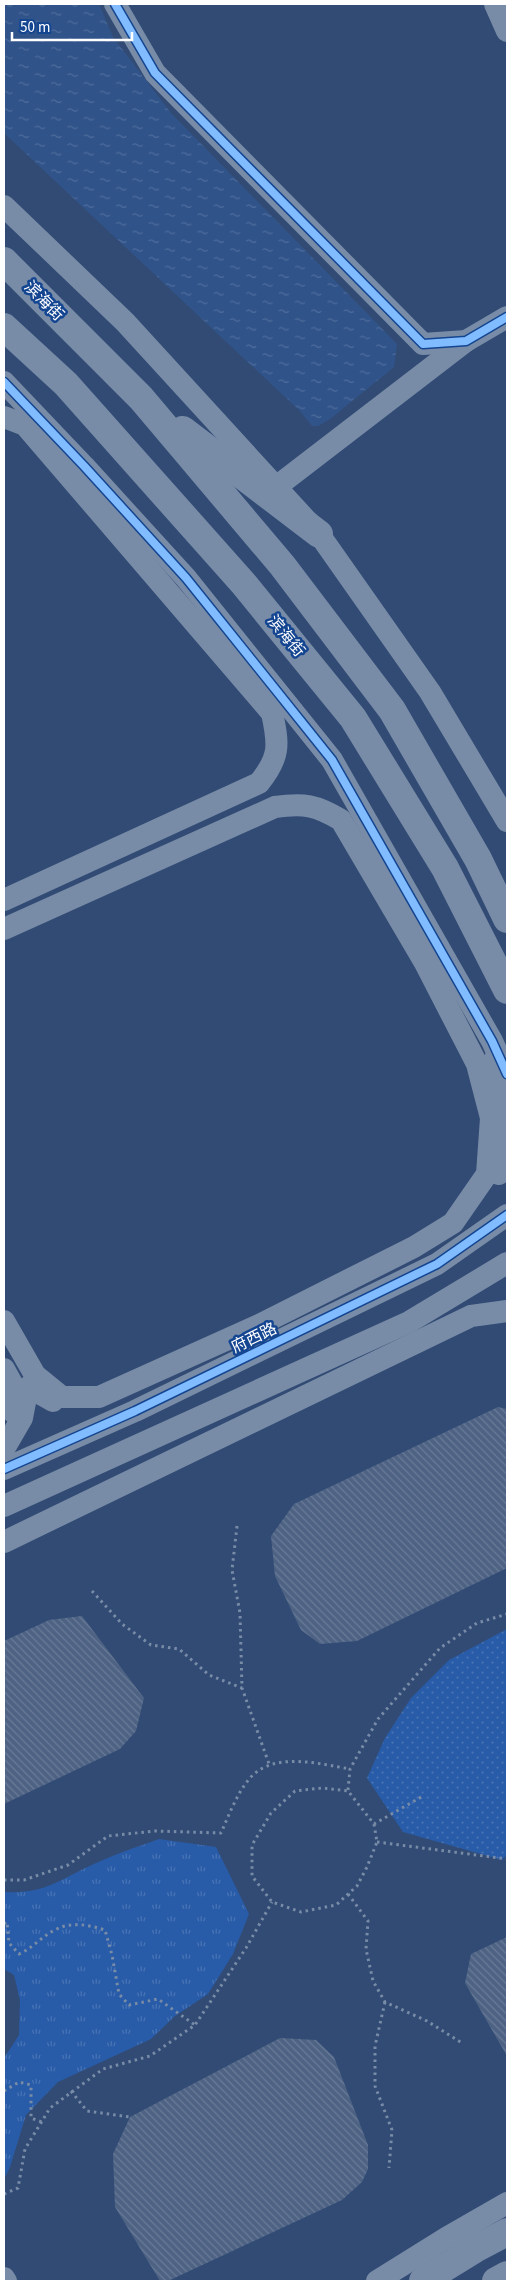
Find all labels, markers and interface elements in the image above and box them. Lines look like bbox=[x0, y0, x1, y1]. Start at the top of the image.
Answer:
scale bar bbox=[12, 10, 132, 42]
text: 50 m bbox=[20, 17, 50, 38]
street label: 滨海街 bbox=[19, 276, 69, 326]
street label: 滨海街 bbox=[262, 610, 310, 662]
street label: 府西路 bbox=[228, 1318, 280, 1358]

